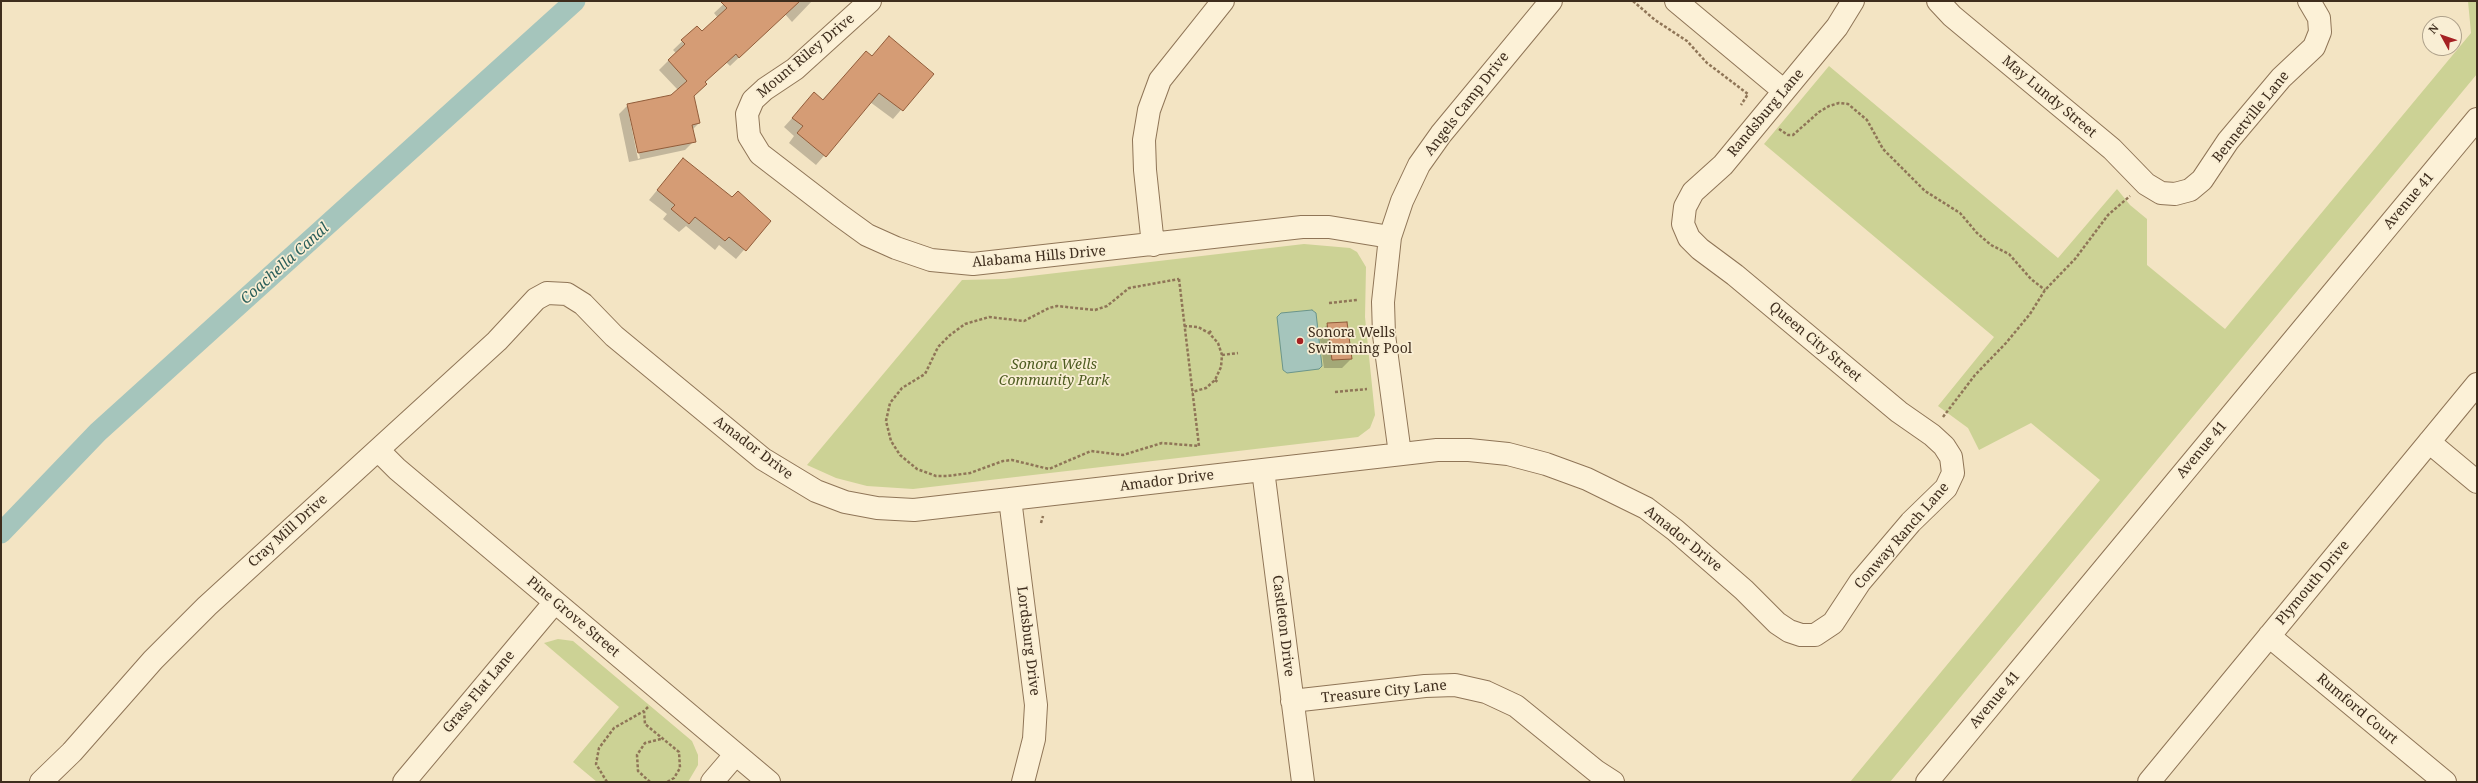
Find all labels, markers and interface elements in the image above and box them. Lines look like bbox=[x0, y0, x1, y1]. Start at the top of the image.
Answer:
street label: Mount Riley Drive bbox=[754, 10, 858, 102]
north arrow bbox=[2422, 16, 2462, 56]
text: N bbox=[2425, 20, 2442, 37]
street label: Angels Camp Drive bbox=[1421, 49, 1513, 159]
street label: May Lundy Street bbox=[1998, 53, 2100, 141]
street label: Randsburg Lane bbox=[1724, 66, 1808, 160]
street label: Bennetville Lane bbox=[2209, 68, 2293, 166]
street label: Avenue 41 bbox=[2380, 169, 2438, 233]
water label: Coachella Canal bbox=[237, 220, 333, 308]
street label: Alabama Hills Drive bbox=[971, 243, 1107, 271]
street label: Queen City Street bbox=[1765, 298, 1865, 386]
place label: Sonora Wells Swimming Pool bbox=[1308, 325, 1412, 358]
marker: Sonora Wells Swimming Pool bbox=[1295, 336, 1305, 346]
park label: Sonora Wells Community Park bbox=[999, 357, 1109, 390]
street label: Amador Drive bbox=[710, 413, 796, 483]
street label: Avenue 41 bbox=[2173, 418, 2231, 482]
street label: Amador Drive bbox=[1119, 467, 1215, 495]
street label: Conway Ranch Lane bbox=[1851, 479, 1953, 593]
street label: Cray Mill Drive bbox=[245, 491, 331, 571]
street label: Amador Drive bbox=[1641, 503, 1725, 575]
street label: Plymouth Drive bbox=[2273, 537, 2353, 629]
street label: Pine Grove Street bbox=[523, 573, 623, 661]
street label: Castleton Drive bbox=[1268, 574, 1298, 678]
street label: Lordsburg Drive bbox=[1013, 585, 1043, 697]
street label: Grass Flat Lane bbox=[440, 647, 518, 737]
street label: Avenue 41 bbox=[1966, 668, 2024, 732]
street label: Rumford Court bbox=[2313, 670, 2401, 748]
street label: Treasure City Lane bbox=[1320, 677, 1448, 707]

